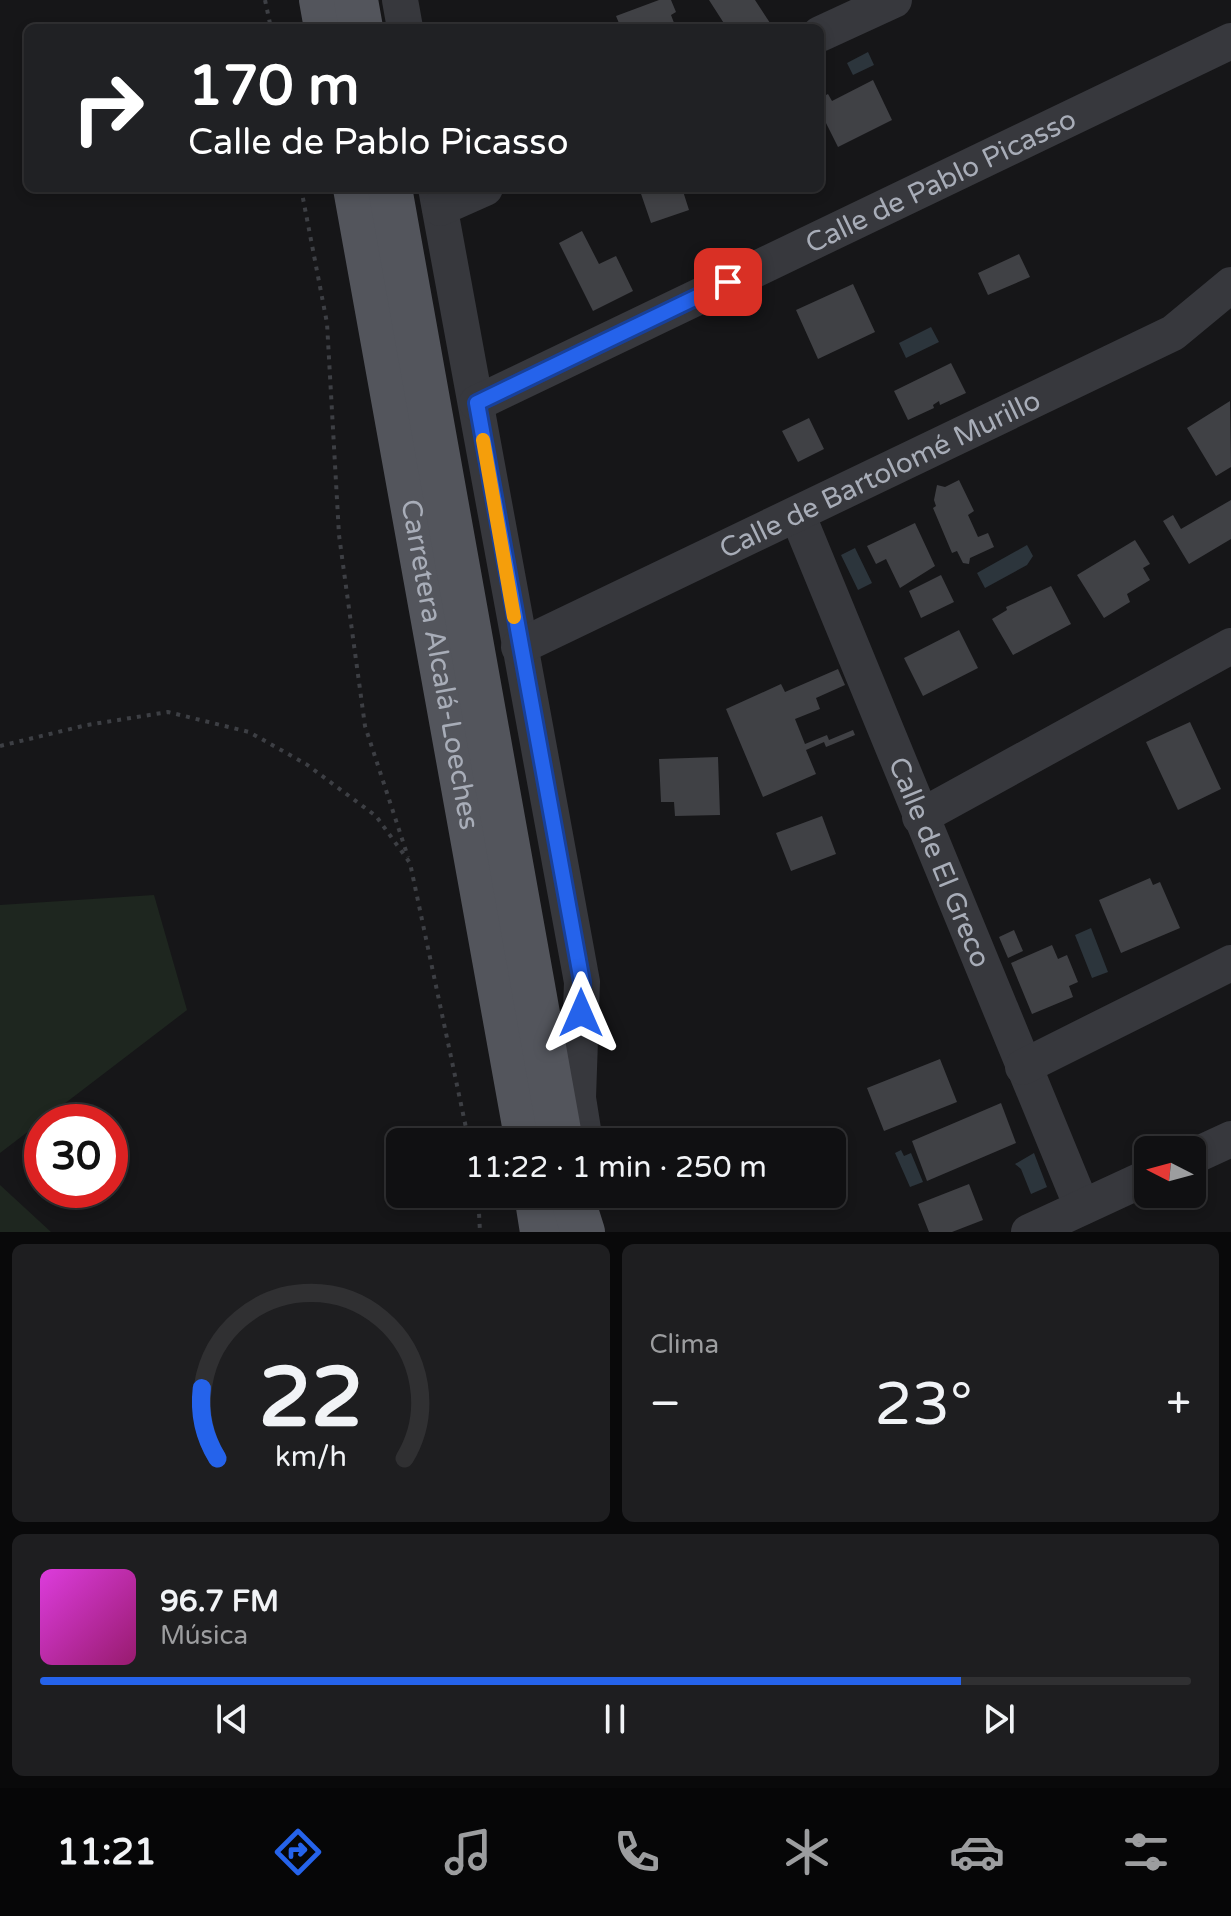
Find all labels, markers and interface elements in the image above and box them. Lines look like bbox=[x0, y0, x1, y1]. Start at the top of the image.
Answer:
text: 170 m bbox=[188, 53, 359, 120]
icon: right bbox=[56, 56, 160, 160]
street label: Calle de Pablo Picasso bbox=[800, 102, 1082, 261]
text: Calle de Pablo Picasso bbox=[188, 121, 569, 164]
pin bbox=[694, 248, 762, 316]
icon: arrive bbox=[706, 260, 750, 304]
street label: Calle de Bartolomé Murillo bbox=[714, 383, 1046, 566]
street label: Carretera Alcalá-Loeches bbox=[393, 497, 486, 832]
street label: Calle de El Greco bbox=[881, 752, 998, 973]
position arrow bbox=[539, 971, 623, 1055]
speed limit sign: 30 bbox=[24, 1104, 128, 1208]
north arrow bbox=[1134, 1136, 1206, 1208]
map controls bbox=[1134, 1136, 1206, 1208]
text: 11:22 · 1 min · 250 m bbox=[465, 1149, 767, 1186]
text: Clima bbox=[650, 1329, 719, 1360]
text: 22 bbox=[259, 1349, 363, 1449]
text: 23° bbox=[875, 1369, 973, 1441]
text: − bbox=[650, 1378, 681, 1431]
text: + bbox=[1166, 1378, 1191, 1431]
text: km/h bbox=[275, 1440, 347, 1474]
text: 96.7 FM bbox=[160, 1583, 279, 1620]
text: Música bbox=[160, 1620, 248, 1651]
icon: previous bbox=[210, 1697, 254, 1741]
icon: pause bbox=[593, 1697, 637, 1741]
icon: next bbox=[977, 1697, 1021, 1741]
icon: directions bbox=[270, 1824, 326, 1880]
icon: music bbox=[440, 1824, 496, 1880]
icon: phone bbox=[609, 1824, 665, 1880]
icon: climate bbox=[779, 1824, 835, 1880]
icon: car bbox=[949, 1824, 1005, 1880]
icon: filters bbox=[1118, 1824, 1174, 1880]
text: 11:21 bbox=[57, 1831, 157, 1874]

